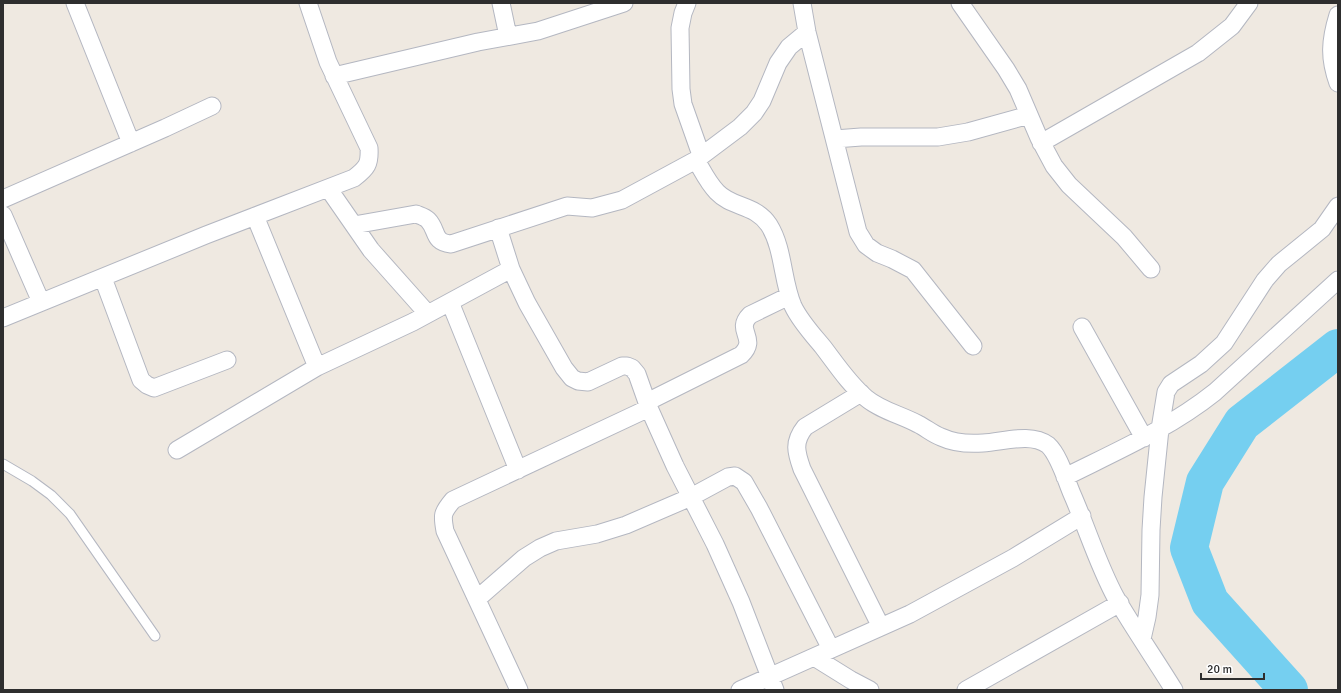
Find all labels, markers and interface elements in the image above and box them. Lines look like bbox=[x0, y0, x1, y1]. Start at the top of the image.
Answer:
scale bar bbox=[1201, 655, 1264, 681]
text: 20 m bbox=[1207, 662, 1232, 677]

